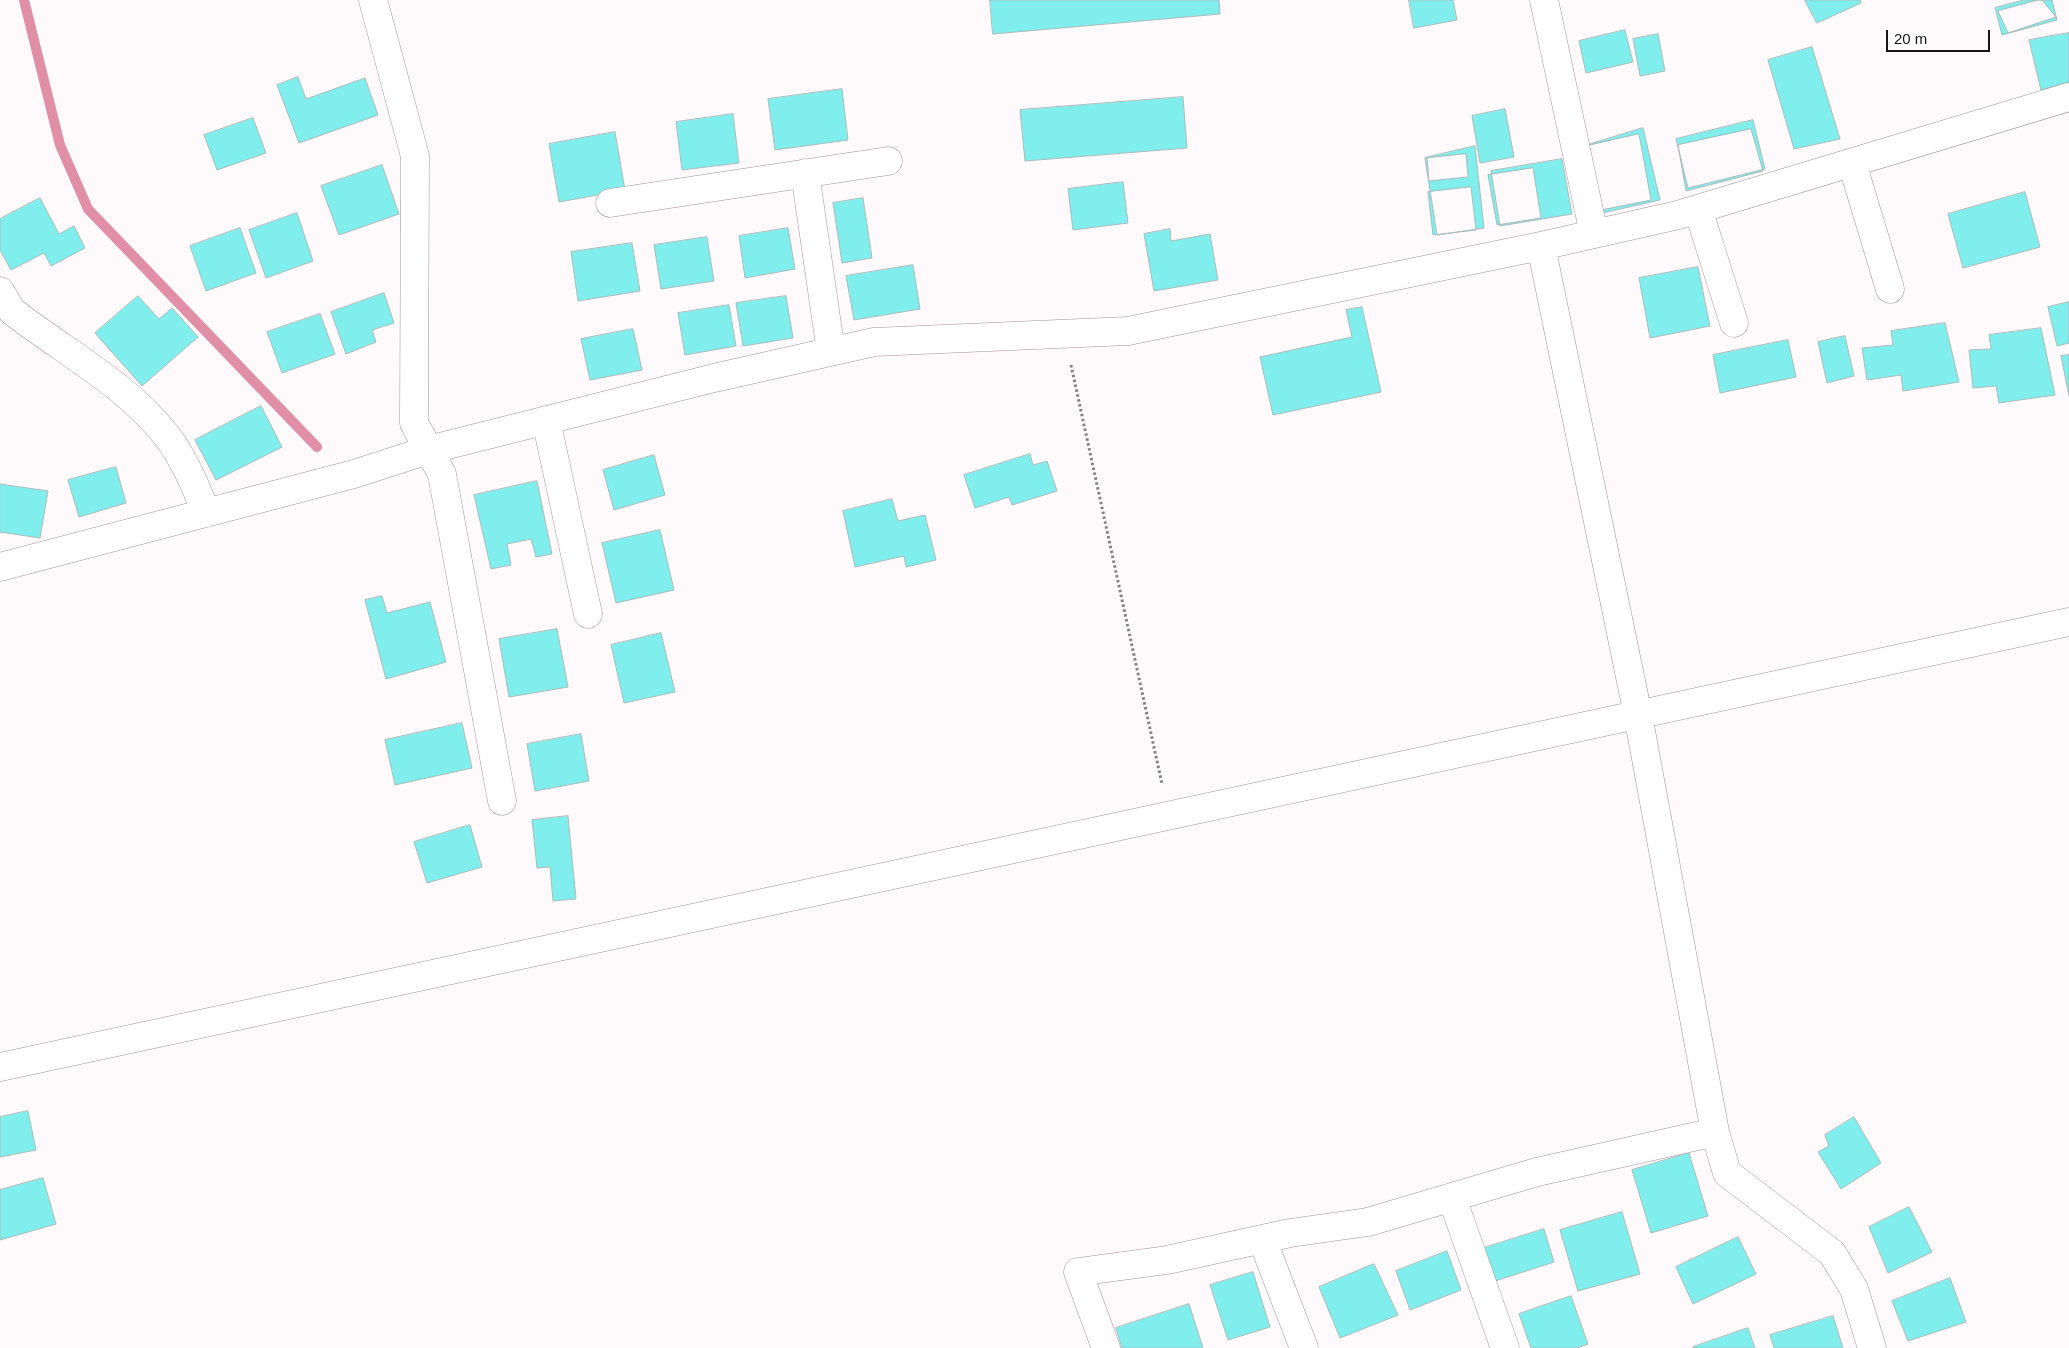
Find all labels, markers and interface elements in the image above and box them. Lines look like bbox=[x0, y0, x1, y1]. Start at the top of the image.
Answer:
scale bar bbox=[1889, 20, 1993, 52]
text: 20 m bbox=[1894, 30, 1927, 47]

